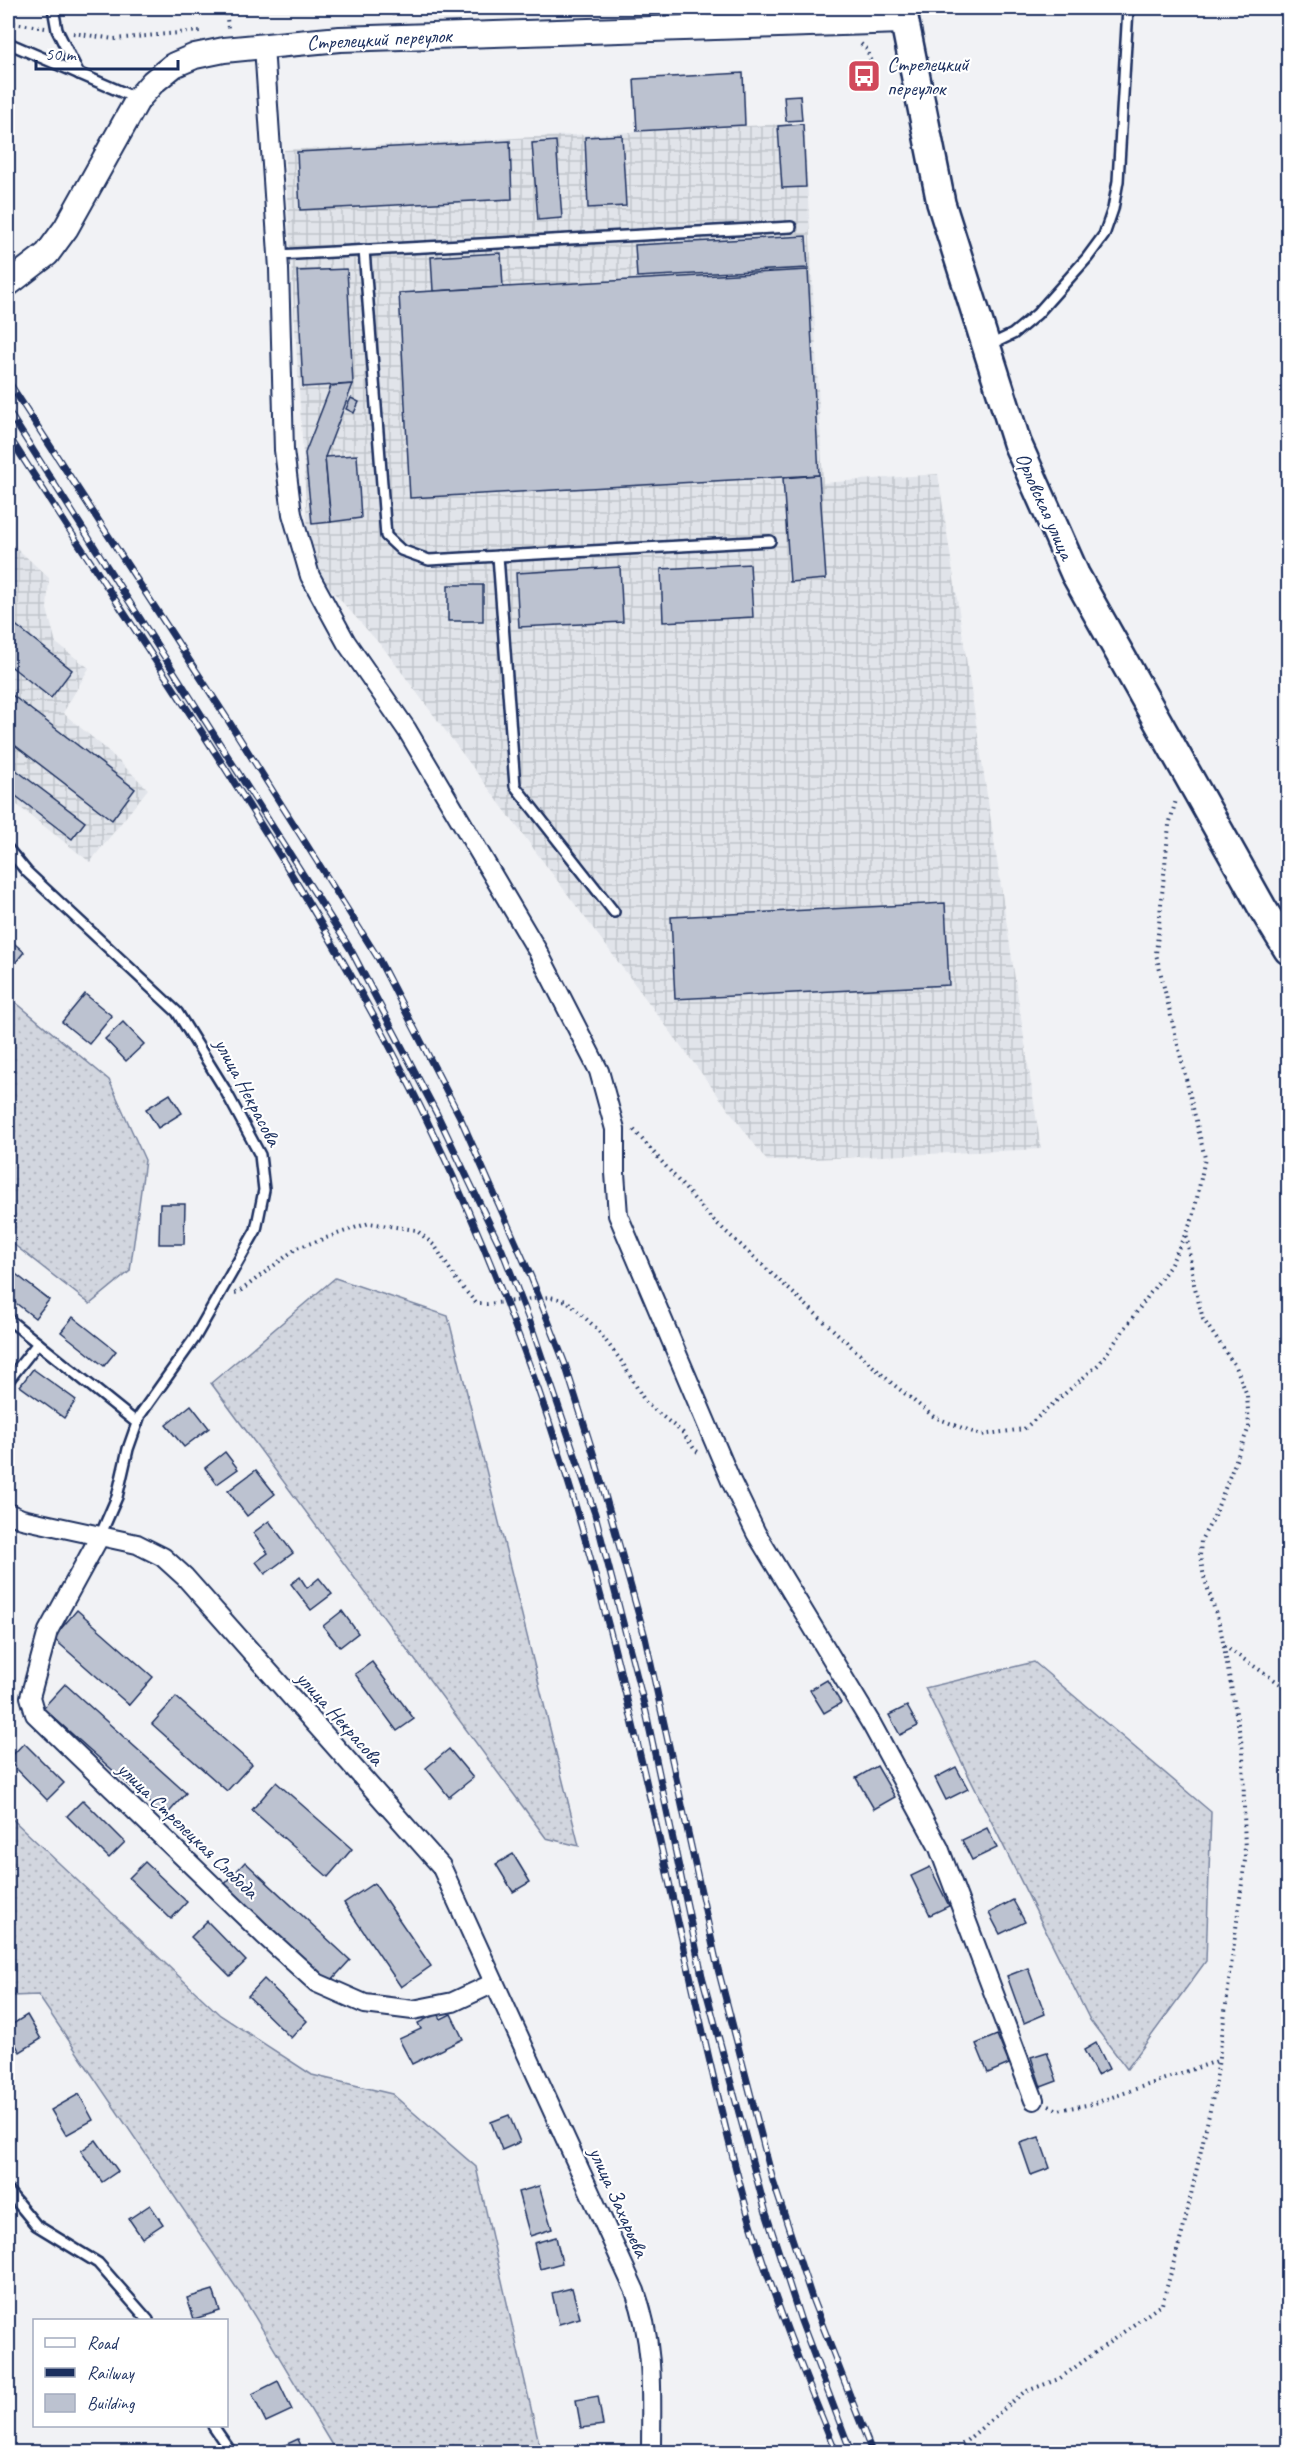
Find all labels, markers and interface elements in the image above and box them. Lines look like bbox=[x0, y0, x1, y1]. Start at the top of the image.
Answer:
street label: Стрелецкий переулок bbox=[306, 22, 454, 56]
scale bar bbox=[36, 33, 178, 71]
text: 50 m bbox=[45, 43, 78, 65]
place label: Стрелецкий переулок bbox=[887, 51, 970, 101]
bus stop icon: Стрелецкий переулок bbox=[846, 58, 882, 94]
street label: Орловская улица bbox=[1010, 448, 1081, 566]
street label: улица Некрасова bbox=[208, 1032, 288, 1152]
street label: улица Некрасова bbox=[289, 1664, 391, 1772]
street label: улица Стрелецкая Слобода bbox=[111, 1755, 265, 1905]
street label: улица Захарьева bbox=[582, 2141, 656, 2263]
legend bbox=[33, 2319, 228, 2427]
text: Road bbox=[87, 2332, 120, 2354]
text: Railway bbox=[87, 2362, 135, 2384]
text: Building bbox=[87, 2392, 136, 2414]

